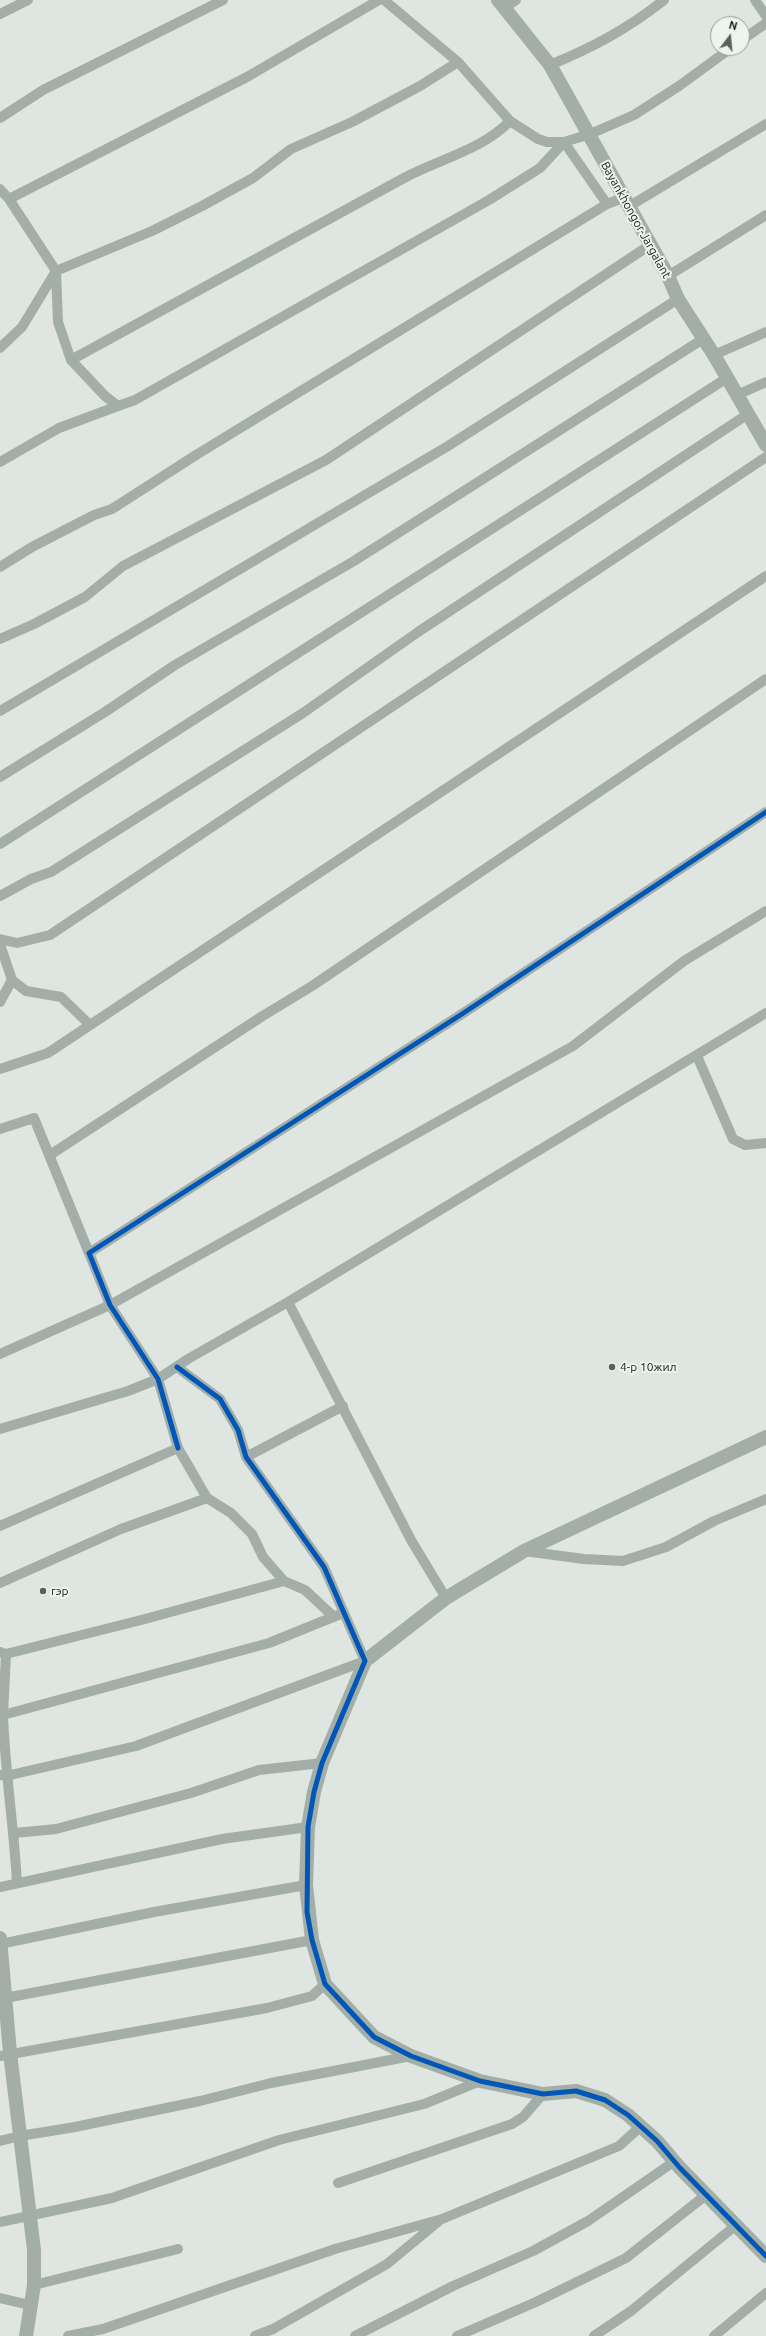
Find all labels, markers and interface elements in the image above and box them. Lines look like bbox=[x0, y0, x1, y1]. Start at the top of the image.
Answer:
north arrow bbox=[710, 16, 750, 56]
text: N bbox=[727, 19, 739, 32]
street label: Bayankhongor-Jargalant bbox=[598, 159, 674, 281]
place label: 4-р 10жил bbox=[620, 1360, 677, 1374]
marker: 4-р 10жил bbox=[607, 1362, 617, 1372]
place label: гэр bbox=[51, 1584, 69, 1598]
marker: гэр bbox=[38, 1586, 48, 1596]

